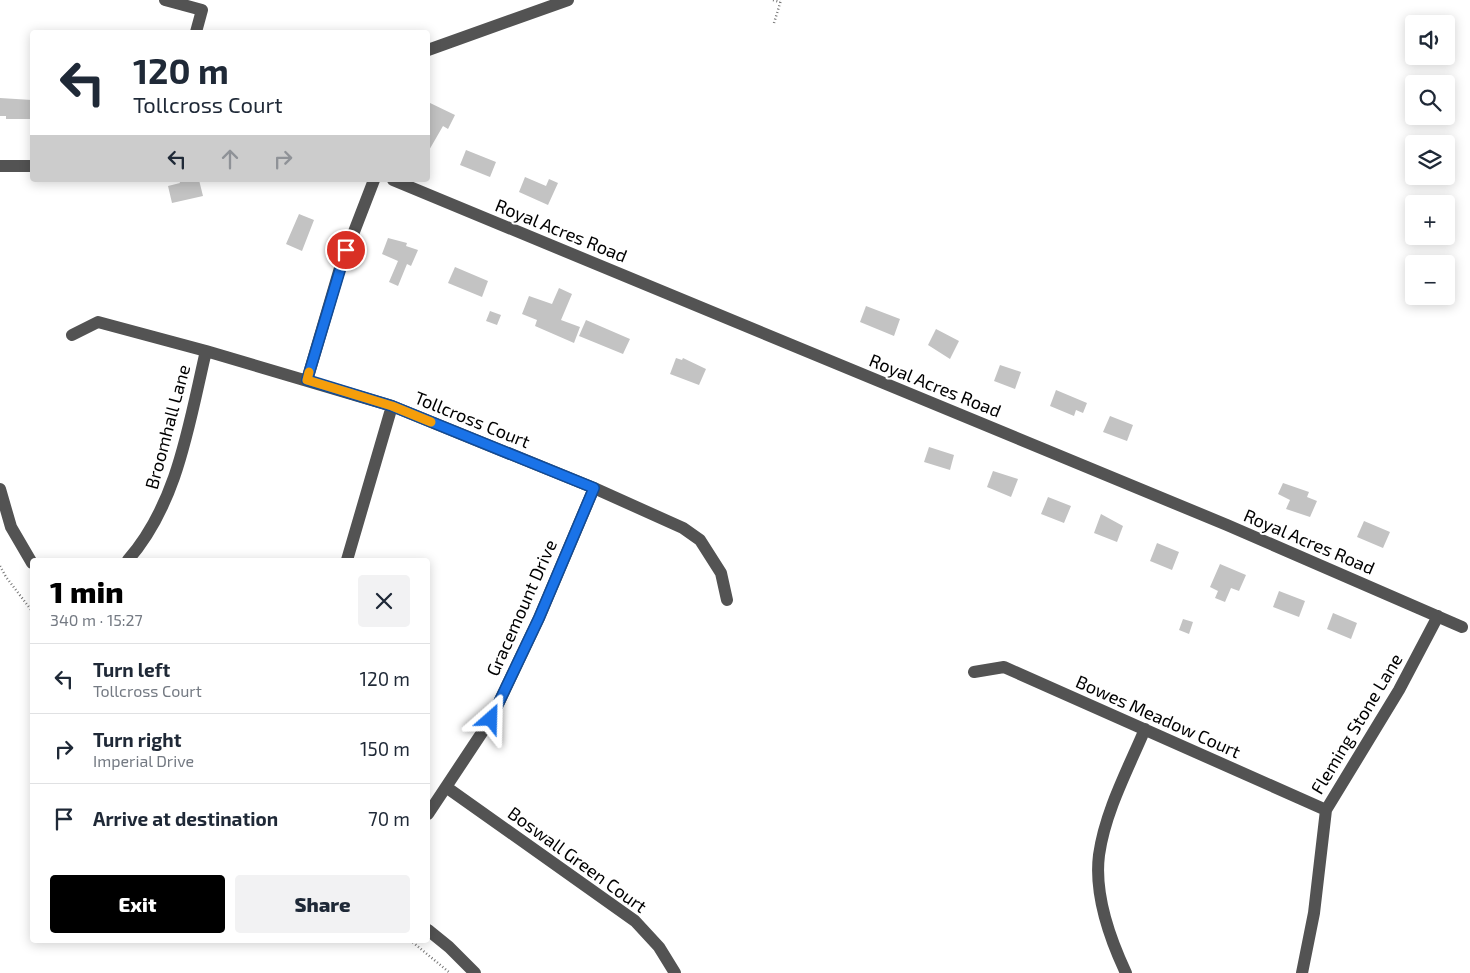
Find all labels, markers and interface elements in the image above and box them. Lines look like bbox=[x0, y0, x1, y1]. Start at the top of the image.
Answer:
map controls bbox=[1405, 15, 1455, 305]
button: sound bbox=[1405, 15, 1455, 65]
text: 120 m bbox=[133, 49, 229, 91]
icon: left bbox=[50, 50, 115, 115]
button: search bbox=[1405, 75, 1455, 125]
text: Tollcross Court bbox=[133, 91, 283, 117]
button: layers bbox=[1405, 135, 1455, 185]
icon: left bbox=[163, 145, 191, 173]
icon: ahead bbox=[216, 145, 244, 173]
icon: right bbox=[269, 145, 297, 173]
street label: Royal Acres Road bbox=[492, 194, 630, 267]
button: + bbox=[1405, 195, 1455, 245]
pin bbox=[325, 229, 367, 271]
icon: arrive bbox=[332, 236, 360, 264]
button: − bbox=[1405, 255, 1455, 305]
street label: Royal Acres Road bbox=[866, 349, 1004, 422]
street label: Broomhall Lane bbox=[140, 362, 194, 492]
street label: Tollcross Court bbox=[411, 386, 533, 452]
street label: Royal Acres Road bbox=[1241, 504, 1378, 579]
street label: Gracemount Drive bbox=[481, 536, 561, 679]
text: 1 min bbox=[50, 573, 124, 609]
button: close bbox=[358, 575, 410, 627]
text: 340 m · 15:27 bbox=[50, 610, 143, 629]
street label: Fleming Stone Lane bbox=[1306, 649, 1407, 798]
text: Turn left bbox=[93, 658, 170, 681]
icon: left bbox=[50, 665, 78, 693]
text: 120 m bbox=[359, 667, 410, 690]
street label: Bowes Meadow Court bbox=[1073, 670, 1244, 762]
text: Tollcross Court bbox=[93, 681, 202, 700]
position arrow bbox=[464, 692, 516, 744]
text: Turn right bbox=[93, 728, 181, 751]
icon: right bbox=[50, 735, 78, 763]
text: 150 m bbox=[360, 737, 410, 760]
text: Imperial Drive bbox=[93, 751, 194, 770]
street label: Boswall Green Court bbox=[504, 801, 651, 917]
icon: arrive bbox=[50, 805, 78, 833]
text: Arrive at destination bbox=[93, 807, 278, 830]
text: 70 m bbox=[368, 807, 410, 830]
button: Exit bbox=[50, 875, 225, 933]
button: Share bbox=[235, 875, 410, 933]

